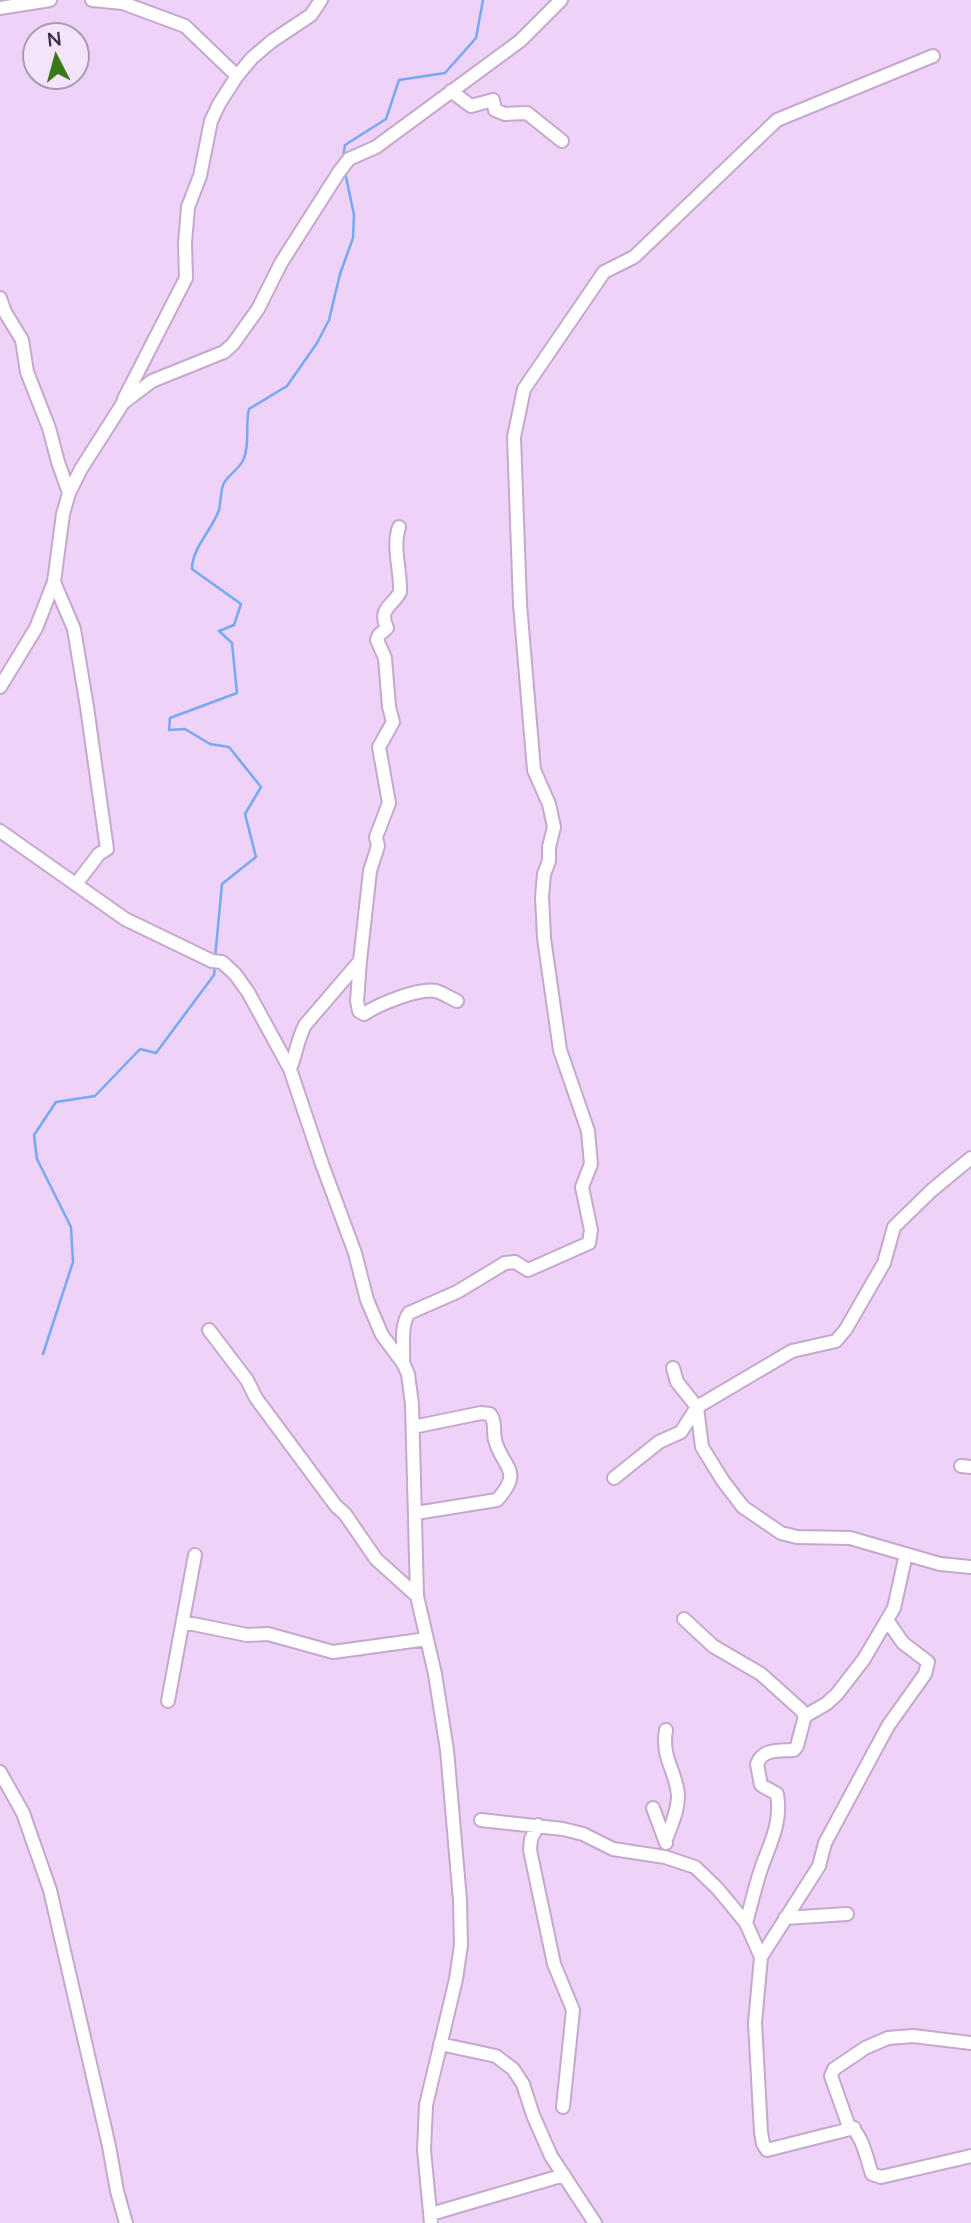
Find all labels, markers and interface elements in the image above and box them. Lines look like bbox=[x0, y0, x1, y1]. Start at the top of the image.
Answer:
north arrow bbox=[21, 21, 91, 91]
text: N bbox=[46, 26, 63, 51]

